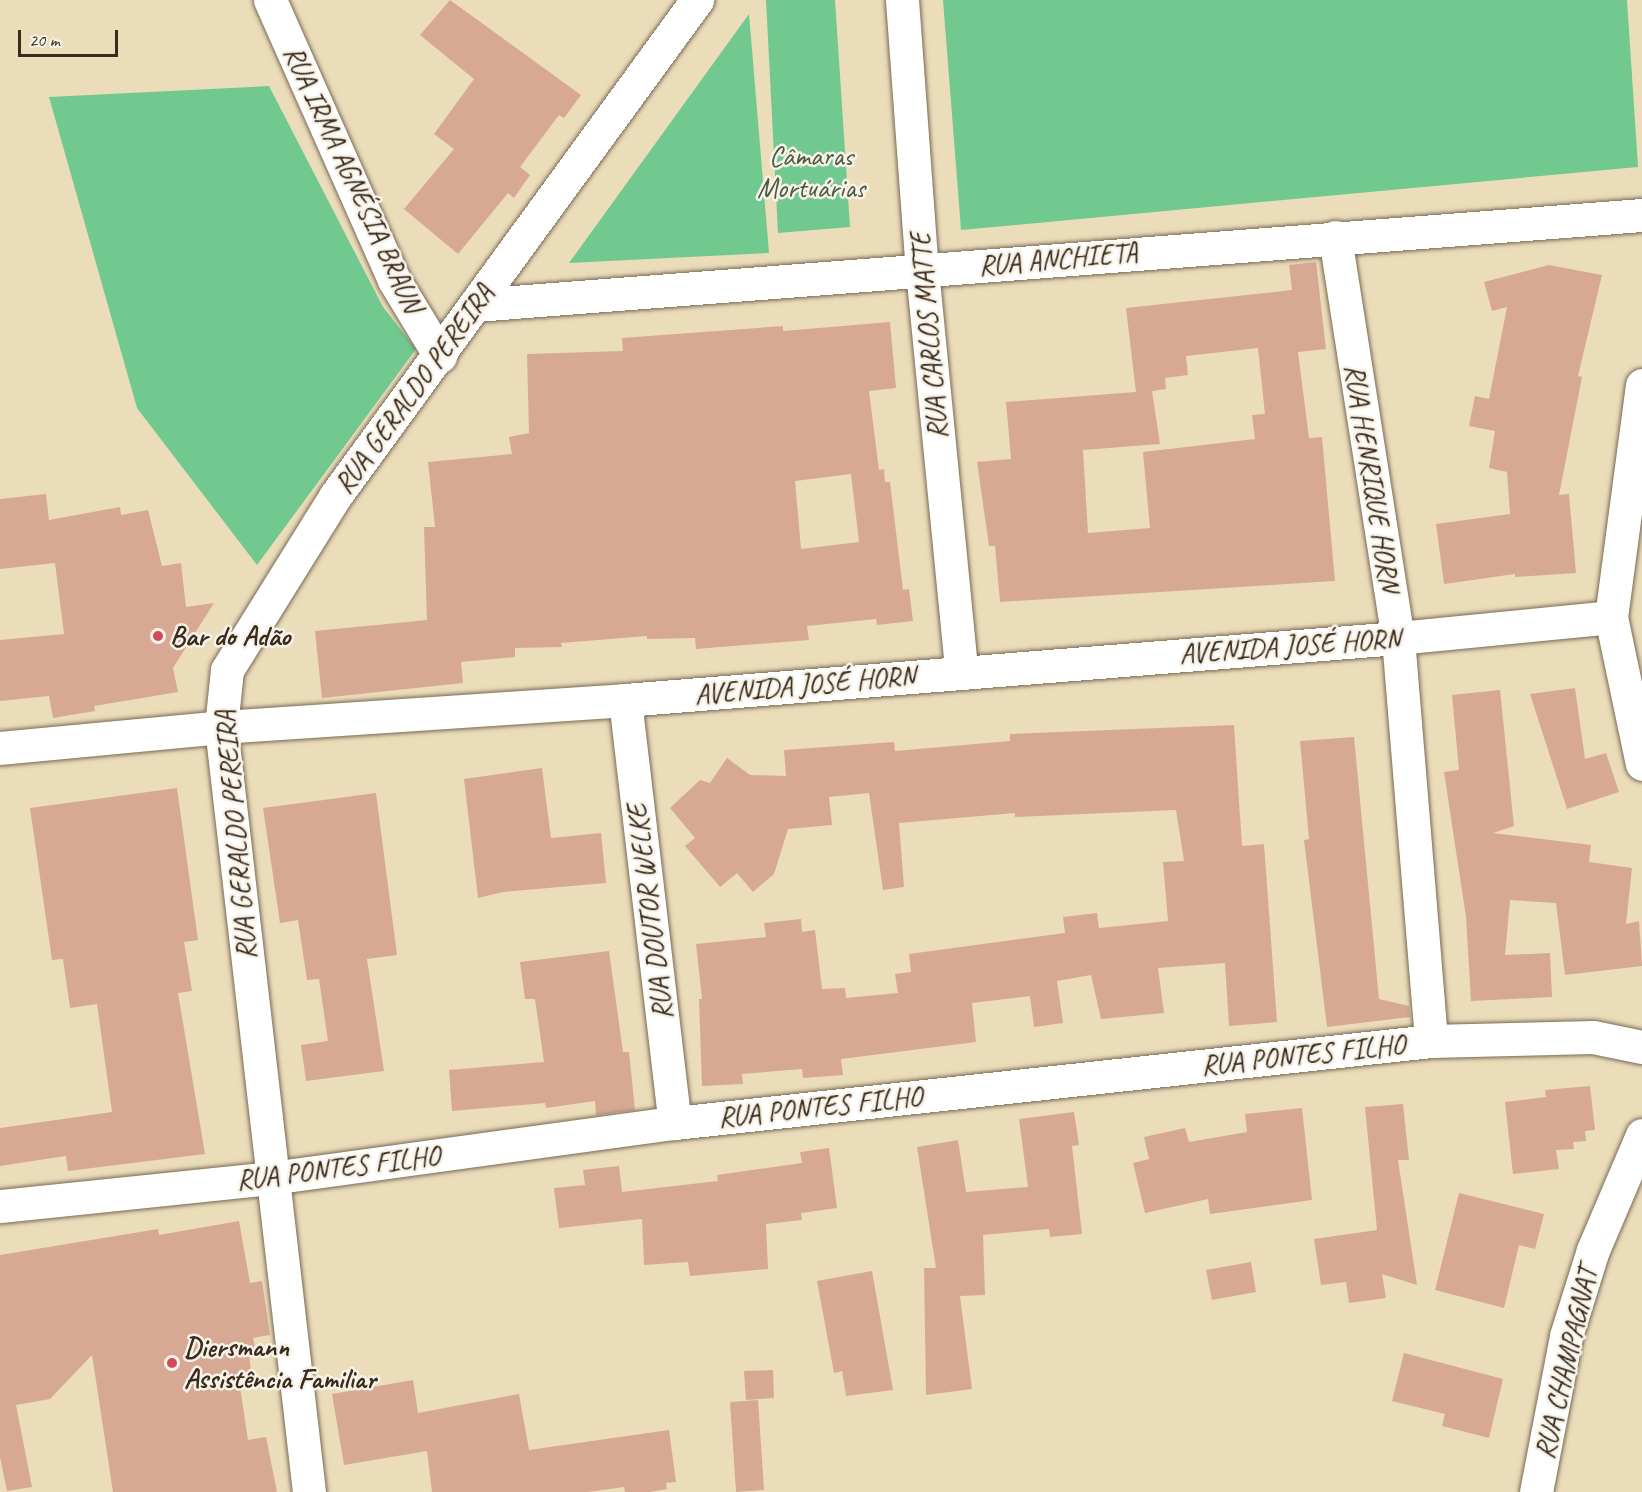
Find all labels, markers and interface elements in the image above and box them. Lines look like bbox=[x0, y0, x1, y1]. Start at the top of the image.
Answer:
scale bar bbox=[21, 18, 122, 56]
text: 20 m bbox=[29, 29, 60, 51]
street label: RUA IRMA AGNÉSIA BRAUN bbox=[276, 39, 430, 319]
park label: Câmaras Mortuárias bbox=[757, 139, 865, 205]
street label: RUA CARLOS MATTE bbox=[903, 232, 955, 440]
street label: RUA ANCHIETA bbox=[977, 235, 1139, 283]
street label: RUA GERALDO PEREIRA bbox=[327, 278, 501, 500]
street label: RUA HENRIQUE HORN bbox=[1338, 362, 1406, 594]
place label: Bar do Adão bbox=[170, 619, 290, 653]
street label: AVENIDA JOSÉ HORN bbox=[1178, 622, 1402, 670]
marker: Bar do Adão bbox=[151, 629, 165, 643]
street label: AVENIDA JOSÉ HORN bbox=[693, 659, 917, 711]
street label: RUA GERALDO PEREIRA bbox=[208, 709, 264, 961]
street label: RUA DOUTOR WELKE bbox=[620, 803, 680, 1021]
street label: RUA PONTES FILHO bbox=[1199, 1028, 1407, 1082]
street label: RUA PONTES FILHO bbox=[716, 1080, 924, 1134]
street label: RUA PONTES FILHO bbox=[234, 1139, 442, 1197]
street label: RUA CHAMPAGNAT bbox=[1528, 1265, 1604, 1461]
place label: Diersmann Assistência Familiar bbox=[184, 1330, 377, 1396]
marker: Diersmann Assistência Familiar bbox=[165, 1356, 179, 1370]

